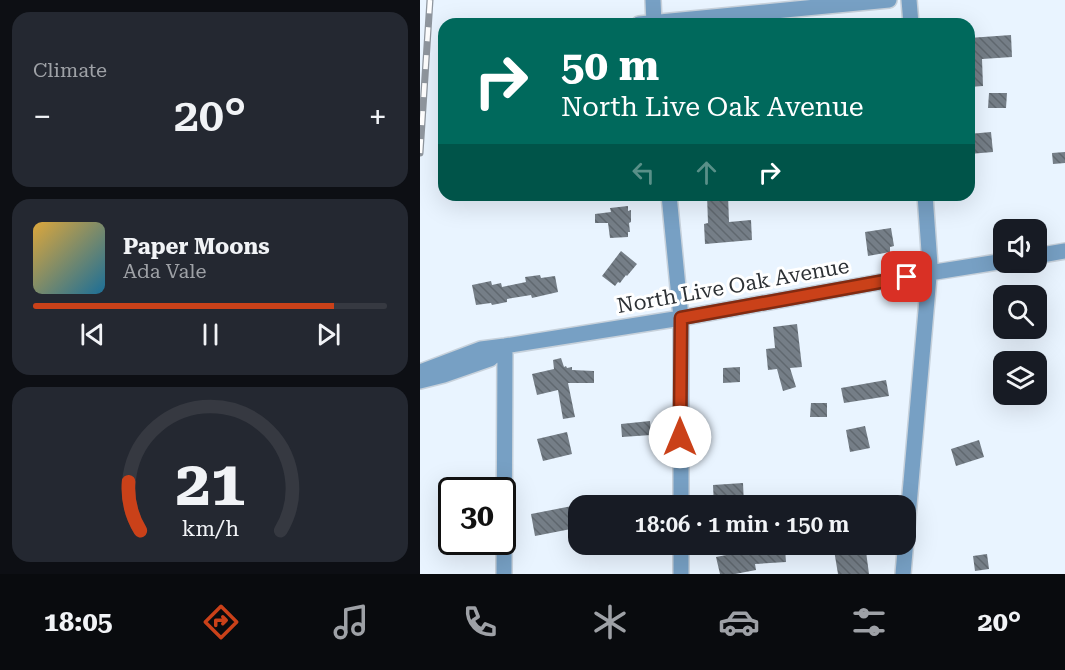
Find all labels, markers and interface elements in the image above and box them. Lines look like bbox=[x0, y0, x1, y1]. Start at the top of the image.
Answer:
text: 50 m bbox=[561, 41, 659, 90]
icon: right bbox=[462, 42, 540, 120]
text: Climate bbox=[33, 58, 107, 82]
text: 20° bbox=[174, 89, 246, 142]
text: North Live Oak Avenue bbox=[561, 91, 864, 123]
text: − bbox=[33, 97, 51, 136]
text: + bbox=[369, 97, 387, 136]
icon: left bbox=[627, 156, 660, 189]
icon: ahead bbox=[690, 156, 723, 189]
icon: right bbox=[753, 156, 786, 189]
map controls bbox=[993, 219, 1047, 405]
button: sound bbox=[993, 219, 1047, 273]
text: Paper Moons bbox=[123, 234, 270, 259]
pin bbox=[881, 251, 932, 302]
street label: North Live Oak Avenue bbox=[615, 254, 851, 318]
text: Ada Vale bbox=[123, 259, 206, 283]
icon: arrive bbox=[890, 260, 923, 293]
button: search bbox=[993, 285, 1047, 339]
icon: previous bbox=[76, 318, 109, 351]
icon: pause bbox=[194, 318, 227, 351]
icon: next bbox=[312, 318, 345, 351]
button: layers bbox=[993, 351, 1047, 405]
position arrow bbox=[648, 405, 712, 469]
text: 21 bbox=[175, 448, 245, 521]
speed limit sign: 30 bbox=[438, 477, 516, 555]
text: 18:06 · 1 min · 150 m bbox=[635, 512, 849, 537]
text: km/h bbox=[181, 517, 239, 542]
icon: directions bbox=[200, 601, 242, 643]
icon: music bbox=[330, 601, 372, 643]
icon: phone bbox=[459, 601, 501, 643]
icon: climate bbox=[589, 601, 631, 643]
icon: car bbox=[718, 601, 760, 643]
icon: filters bbox=[848, 601, 890, 643]
text: 18:05 bbox=[44, 606, 113, 638]
text: 20° bbox=[978, 606, 1021, 638]

